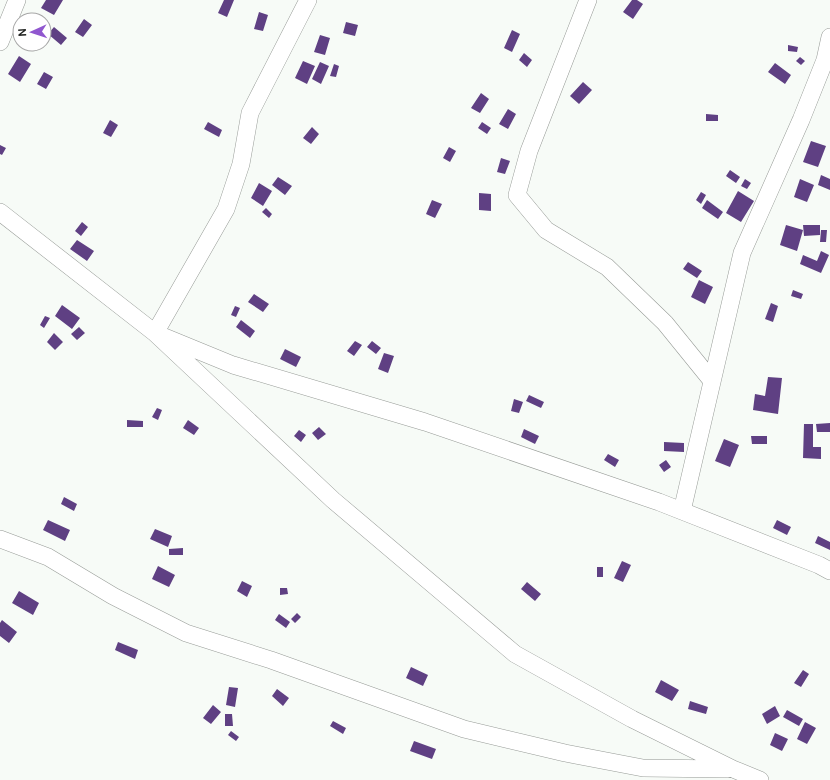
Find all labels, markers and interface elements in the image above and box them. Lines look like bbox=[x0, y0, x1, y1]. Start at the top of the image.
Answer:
north arrow bbox=[12, 12, 52, 52]
text: N bbox=[15, 28, 29, 37]

